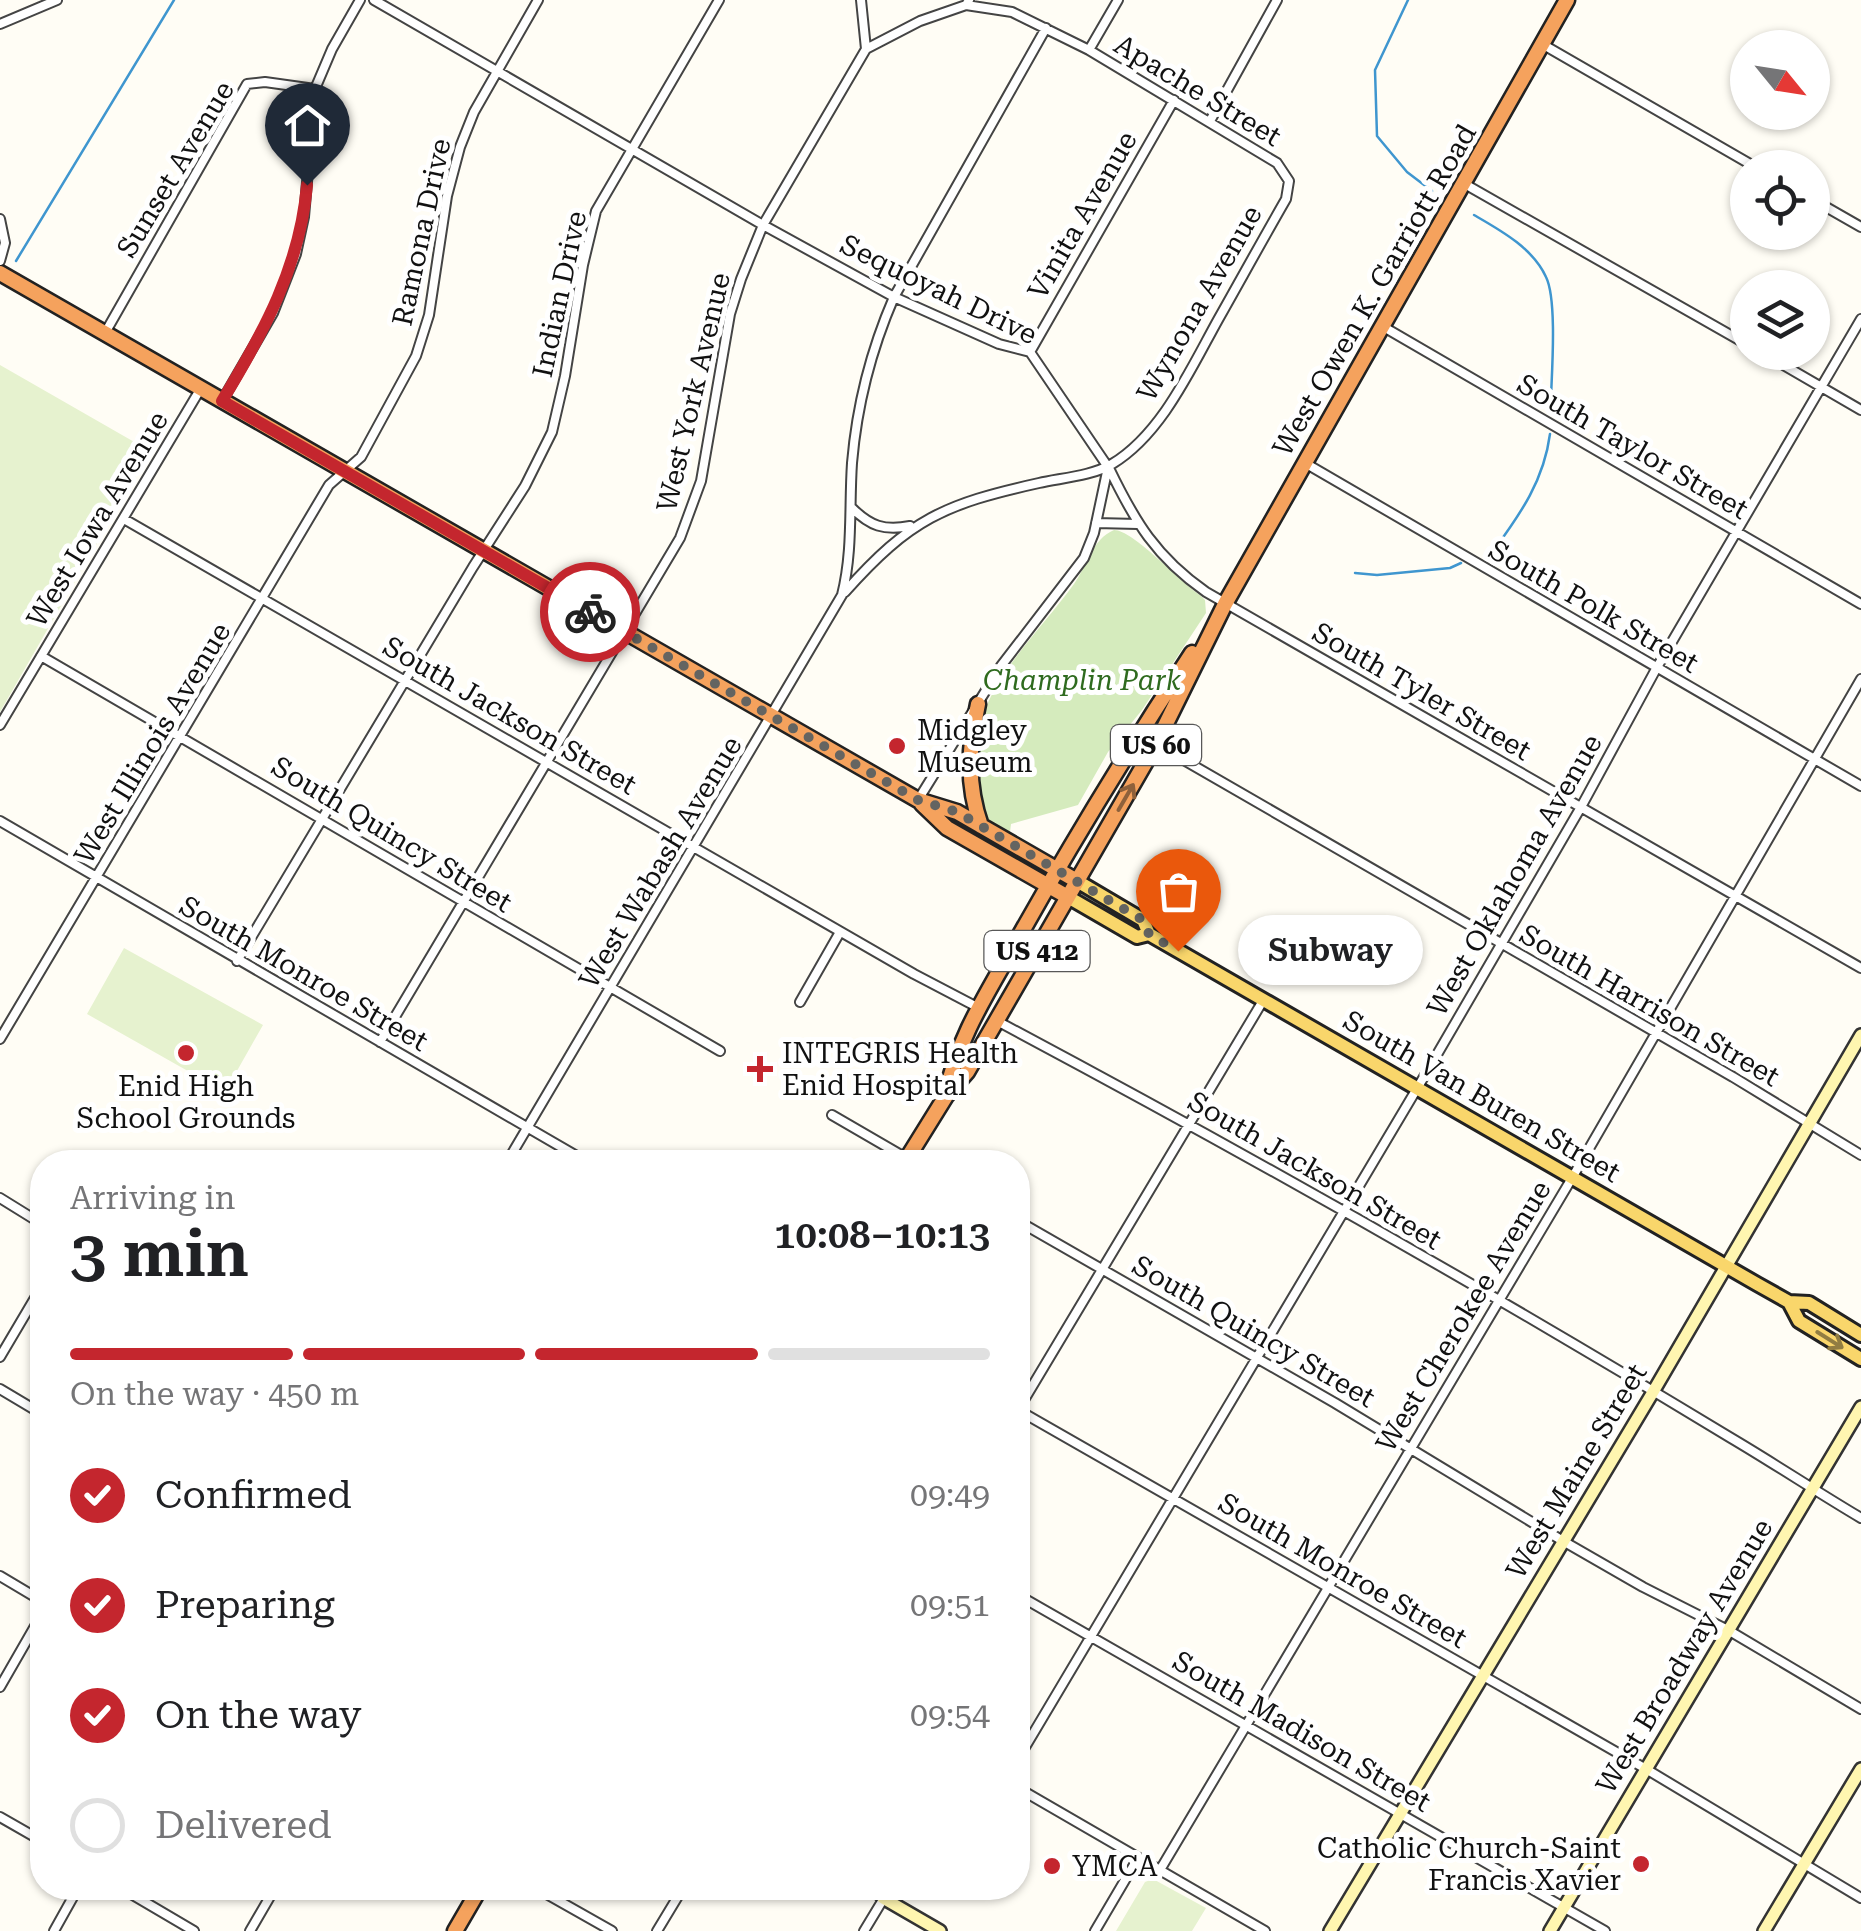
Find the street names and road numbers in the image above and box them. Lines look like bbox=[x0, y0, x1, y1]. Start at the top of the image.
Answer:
street label: Apache Street bbox=[1108, 28, 1287, 153]
street label: Sunset Avenue bbox=[110, 75, 241, 263]
street label: West Owen K. Garriott Road bbox=[1266, 118, 1483, 462]
street label: Vinita Avenue bbox=[1021, 125, 1144, 305]
street label: Ramona Drive bbox=[386, 135, 457, 329]
street label: Wynona Avenue bbox=[1130, 200, 1269, 407]
street label: Indian Drive bbox=[526, 208, 593, 380]
street label: Sequoyah Drive bbox=[835, 228, 1043, 351]
street label: West York Avenue bbox=[650, 269, 737, 515]
street label: South Taylor Street bbox=[1512, 367, 1754, 526]
street label: West Iowa Avenue bbox=[20, 405, 175, 633]
street label: South Polk Street bbox=[1483, 533, 1704, 680]
street label: South Tyler Street bbox=[1307, 616, 1537, 767]
street label: West Illinois Avenue bbox=[67, 617, 237, 870]
street label: South Jackson Street bbox=[377, 629, 642, 801]
road number: US 60 bbox=[1111, 725, 1201, 765]
street label: West Oklahoma Avenue bbox=[1420, 728, 1609, 1022]
street label: West Wabash Avenue bbox=[572, 730, 749, 994]
street label: South Quincy Street bbox=[266, 750, 518, 919]
street label: South Monroe Street bbox=[174, 889, 434, 1058]
street label: South Harrison Street bbox=[1514, 918, 1785, 1093]
road number: US 412 bbox=[984, 931, 1090, 971]
street label: South Van Buren Street bbox=[1337, 1004, 1626, 1189]
street label: South Jackson Street bbox=[1182, 1084, 1447, 1256]
street label: West Cherokee Avenue bbox=[1369, 1175, 1558, 1458]
street label: South Quincy Street bbox=[1127, 1248, 1381, 1414]
street label: West Maine Street bbox=[1499, 1358, 1654, 1585]
street label: South Monroe Street bbox=[1213, 1486, 1473, 1655]
street label: West Broadway Avenue bbox=[1589, 1513, 1780, 1799]
street label: South Madison Street bbox=[1167, 1644, 1437, 1819]

